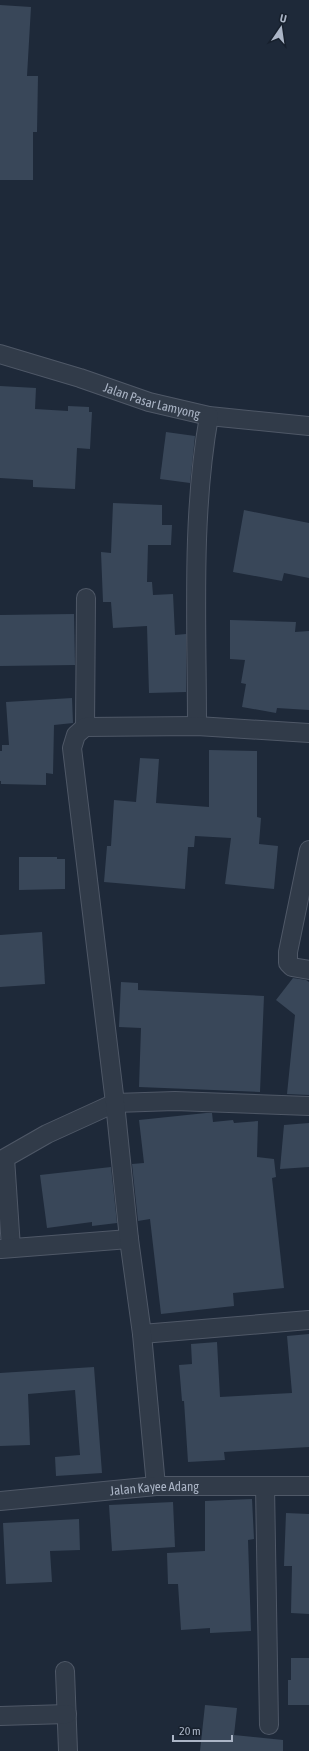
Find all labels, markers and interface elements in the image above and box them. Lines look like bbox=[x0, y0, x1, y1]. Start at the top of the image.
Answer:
north arrow bbox=[261, 8, 301, 48]
text: U bbox=[279, 12, 288, 25]
street label: Jalan Pasar Lamyong bbox=[101, 380, 202, 422]
street label: Jalan Kayee Adang bbox=[109, 1479, 199, 1498]
scale bar bbox=[173, 1717, 232, 1743]
text: 20 m bbox=[179, 1724, 201, 1738]

